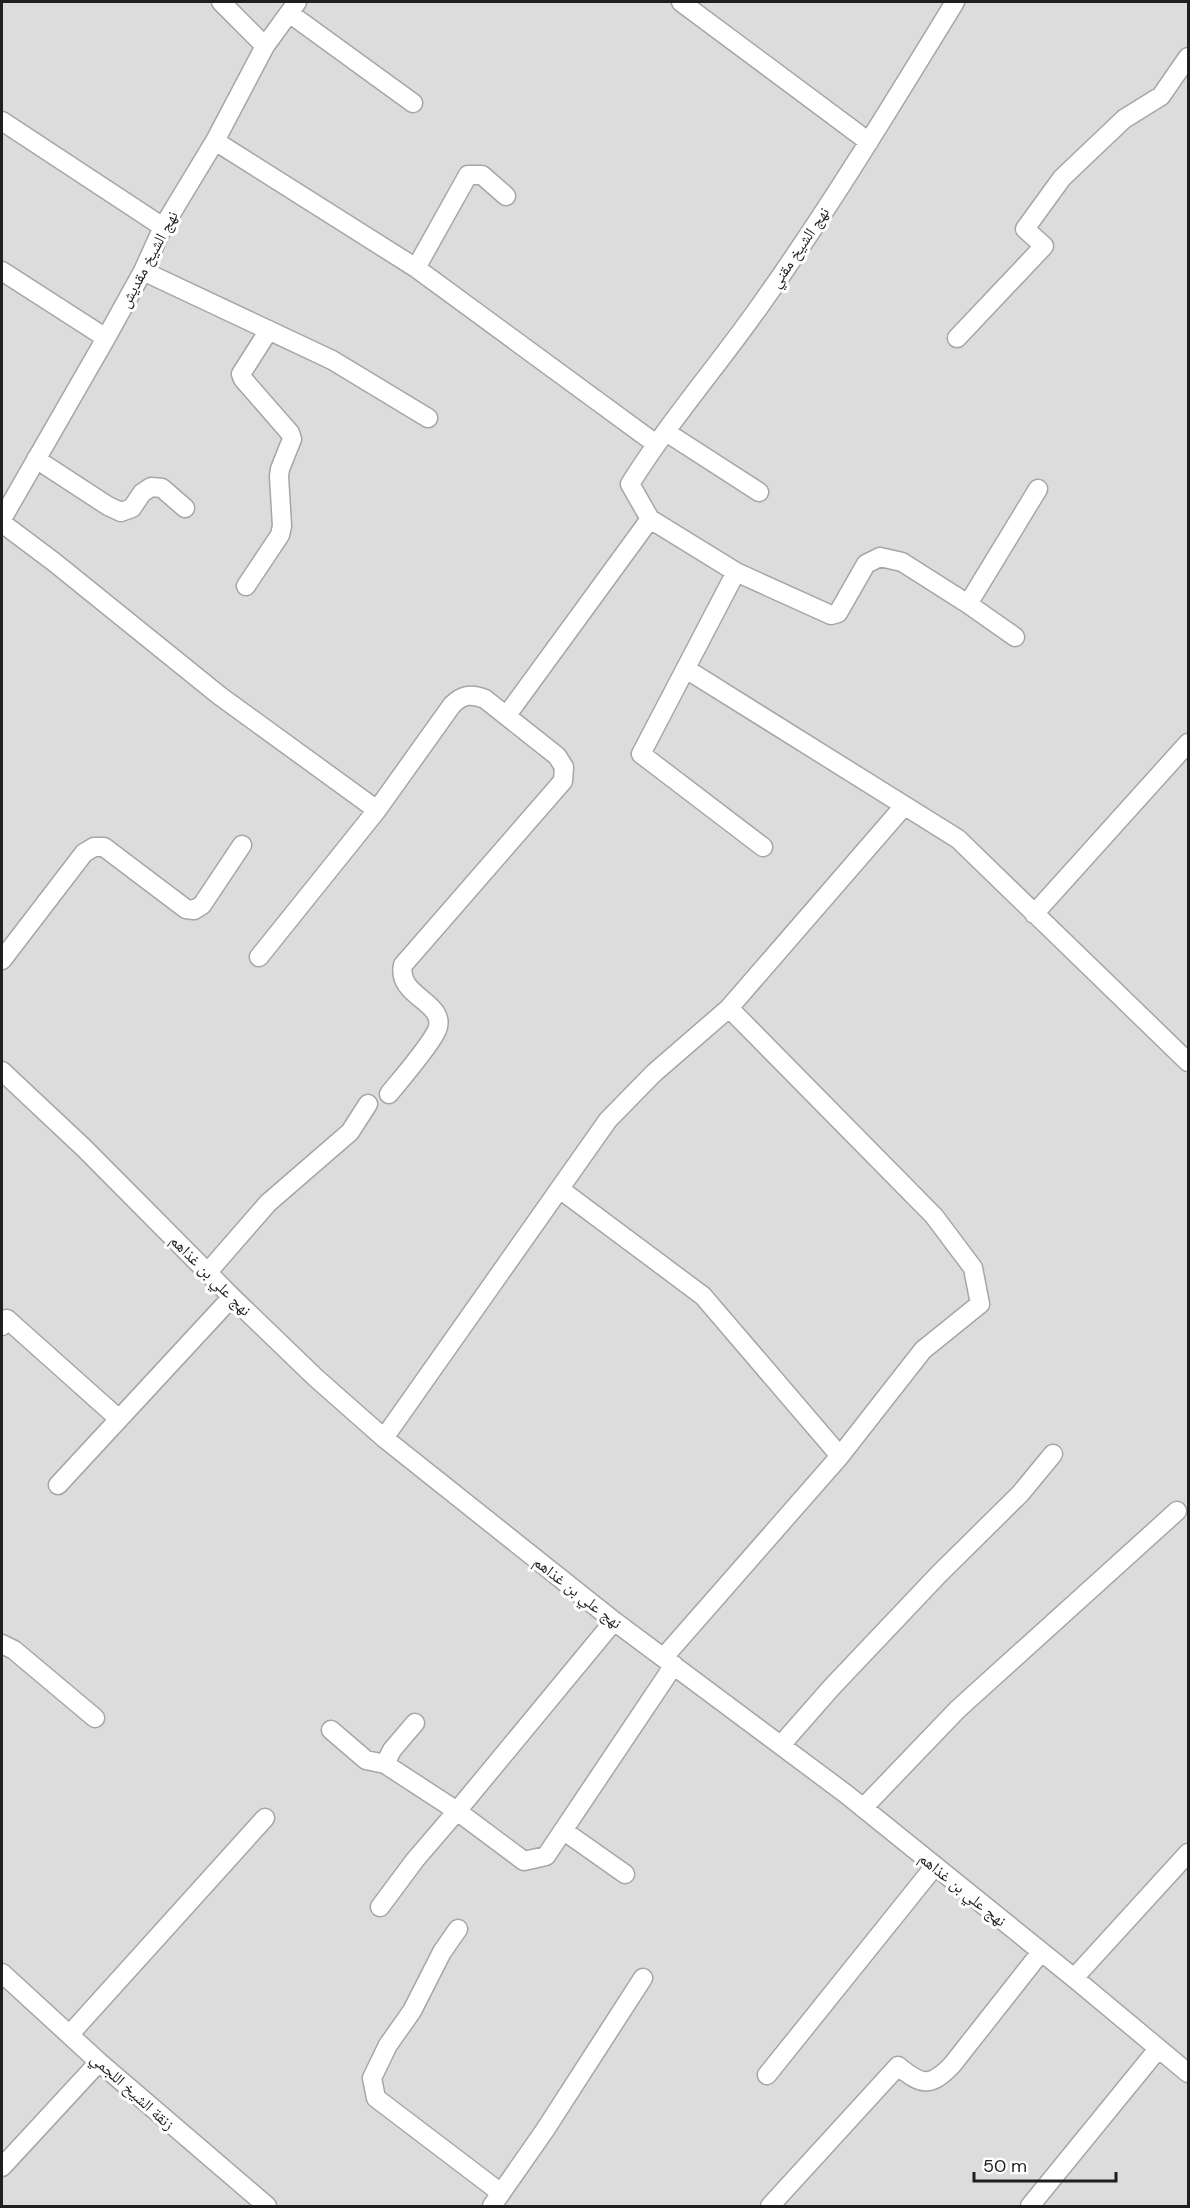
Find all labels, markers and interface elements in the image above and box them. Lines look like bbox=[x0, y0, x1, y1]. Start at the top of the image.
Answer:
street label: نهج الشيخ مقني bbox=[765, 203, 836, 293]
street label: نهج الشيخ مقديش bbox=[114, 207, 183, 311]
street label: نهج علي بن غذاهم bbox=[164, 1230, 256, 1322]
street label: نهج علي بن غذاهم bbox=[528, 1551, 626, 1635]
street label: نهج علي بن غذاهم bbox=[913, 1848, 1011, 1933]
street label: زنقة الشيخ اللجمي bbox=[85, 2048, 179, 2136]
scale bar bbox=[974, 2145, 1116, 2183]
text: 50 m bbox=[983, 2154, 1027, 2178]

